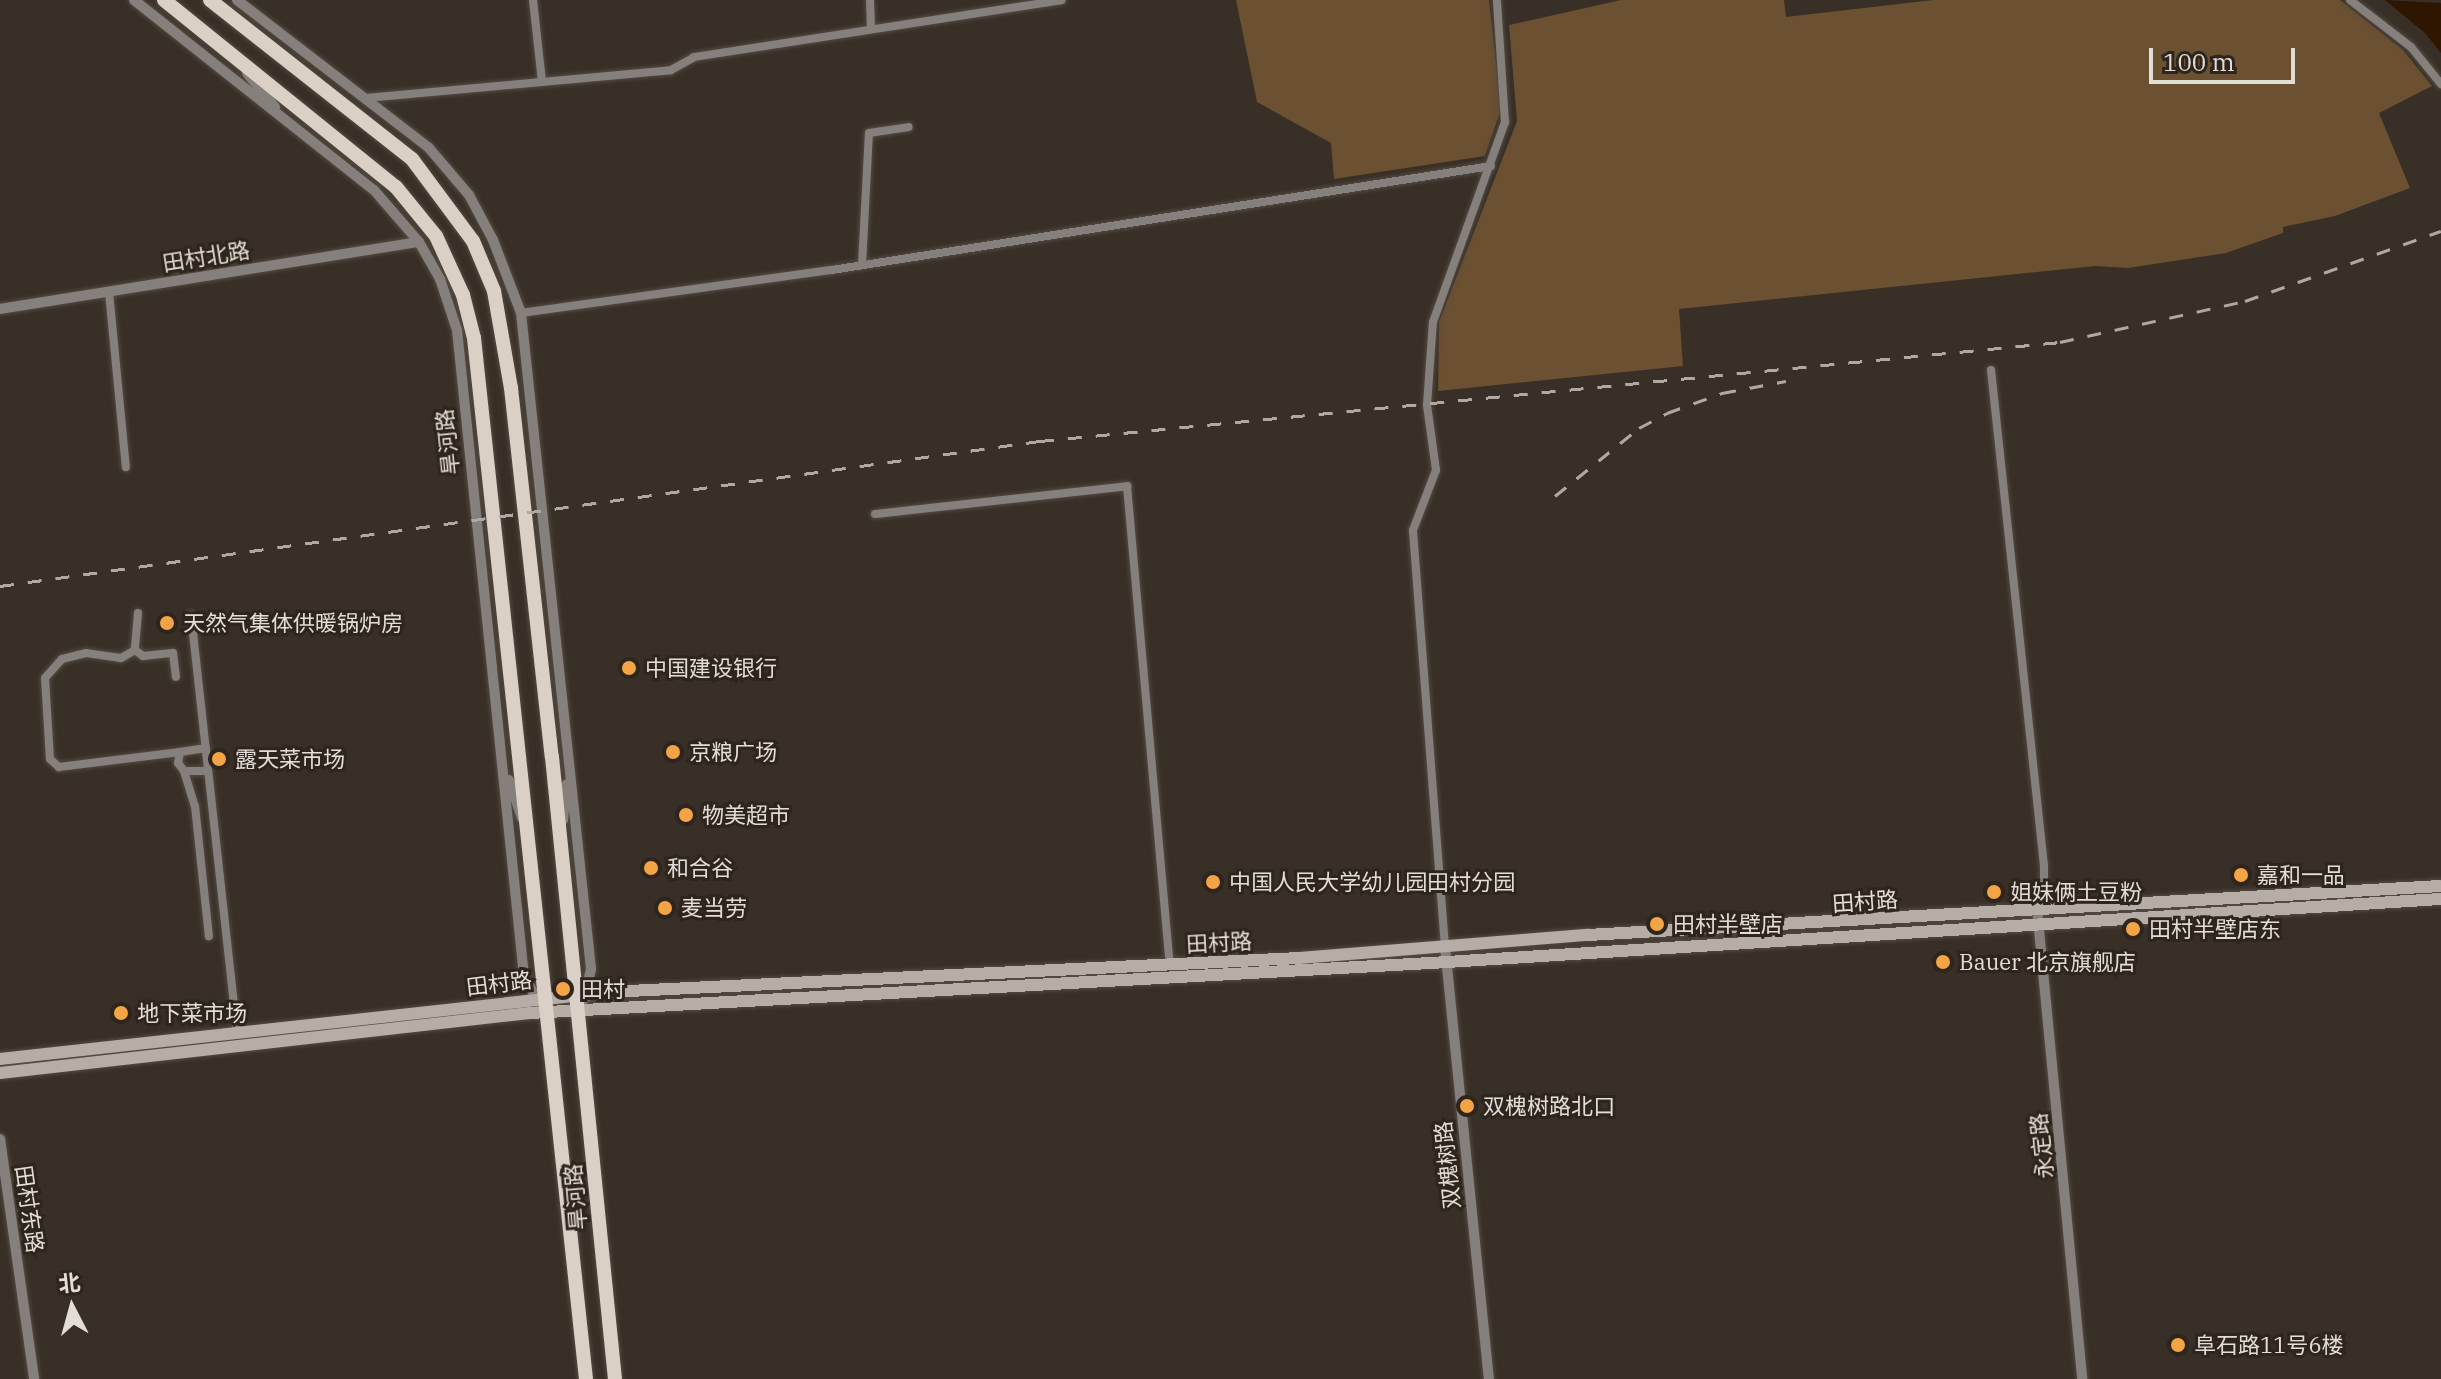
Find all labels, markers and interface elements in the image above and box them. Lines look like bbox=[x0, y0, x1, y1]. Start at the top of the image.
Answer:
scale bar bbox=[2153, 32, 2299, 82]
text: 100 m bbox=[2163, 46, 2235, 78]
street label: 田村北路 bbox=[160, 236, 252, 276]
street label: 旱河路 bbox=[430, 408, 464, 476]
place label: 天然气集体供暖锅炉房 bbox=[183, 610, 403, 636]
marker: 天然气集体供暖锅炉房 bbox=[158, 614, 176, 632]
place label: 中国建设银行 bbox=[645, 655, 777, 681]
marker: 中国建设银行 bbox=[620, 659, 638, 677]
place label: 京粮广场 bbox=[689, 739, 777, 765]
marker: 京粮广场 bbox=[664, 743, 682, 761]
place label: 露天菜市场 bbox=[235, 746, 345, 772]
marker: 露天菜市场 bbox=[210, 750, 228, 768]
place label: 物美超市 bbox=[702, 802, 790, 828]
marker: 物美超市 bbox=[677, 806, 695, 824]
place label: 和合谷 bbox=[667, 855, 733, 881]
marker: 和合谷 bbox=[642, 859, 660, 877]
place label: 嘉和一品 bbox=[2257, 862, 2345, 888]
marker: 嘉和一品 bbox=[2232, 866, 2250, 884]
place label: 中国人民大学幼儿园田村分园 bbox=[1229, 869, 1515, 895]
marker: 中国人民大学幼儿园田村分园 bbox=[1204, 873, 1222, 891]
place label: 姐妹俩土豆粉 bbox=[2010, 879, 2142, 905]
marker: 姐妹俩土豆粉 bbox=[1985, 883, 2003, 901]
street label: 田村路 bbox=[1831, 886, 1899, 916]
place label: 麦当劳 bbox=[681, 895, 747, 921]
marker: 麦当劳 bbox=[656, 899, 674, 917]
place label: 田村半壁店 bbox=[1673, 911, 1783, 937]
marker: 田村半壁店 bbox=[1648, 915, 1666, 933]
place label: 田村半壁店东 bbox=[2149, 916, 2281, 942]
marker: 田村半壁店东 bbox=[2124, 920, 2142, 938]
street label: 田村路 bbox=[1185, 927, 1253, 957]
place label: Bauer 北京旗舰店 bbox=[1959, 949, 2136, 975]
marker: Bauer 北京旗舰店 bbox=[1934, 953, 1952, 971]
street label: 田村路 bbox=[465, 966, 533, 1000]
place label: 田村 bbox=[581, 976, 625, 1002]
marker: 田村 bbox=[552, 978, 574, 1000]
place label: 地下菜市场 bbox=[137, 1000, 247, 1026]
marker: 地下菜市场 bbox=[112, 1004, 130, 1022]
place label: 双槐树路北口 bbox=[1483, 1093, 1615, 1119]
marker: 双槐树路北口 bbox=[1458, 1097, 1476, 1115]
street label: 永定路 bbox=[2024, 1112, 2058, 1180]
street label: 双槐树路 bbox=[1429, 1120, 1465, 1210]
street label: 旱河路 bbox=[559, 1163, 591, 1231]
street label: 田村东路 bbox=[11, 1164, 49, 1254]
north arrow bbox=[32, 1267, 112, 1347]
text: 北 bbox=[57, 1267, 82, 1298]
place label: 阜石路11号6楼 bbox=[2194, 1332, 2344, 1358]
marker: 阜石路11号6楼 bbox=[2169, 1336, 2187, 1354]

